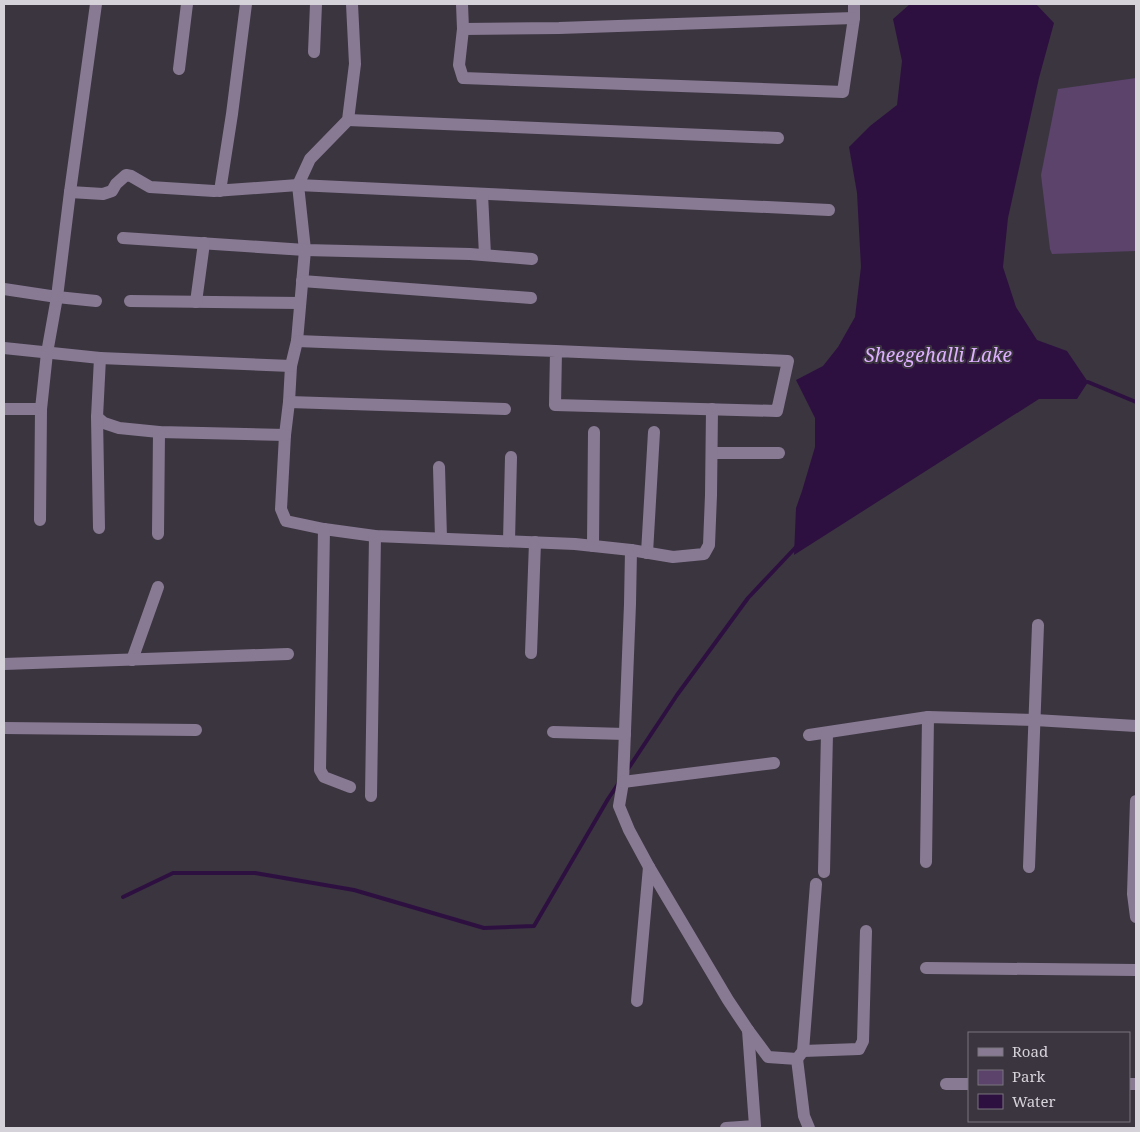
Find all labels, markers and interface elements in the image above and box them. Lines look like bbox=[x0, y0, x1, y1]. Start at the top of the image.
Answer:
water label: Sheegehalli Lake bbox=[864, 342, 1012, 368]
legend bbox=[968, 1032, 1130, 1122]
text: Road bbox=[1012, 1041, 1048, 1061]
text: Park bbox=[1012, 1066, 1046, 1086]
text: Water bbox=[1012, 1091, 1055, 1111]

